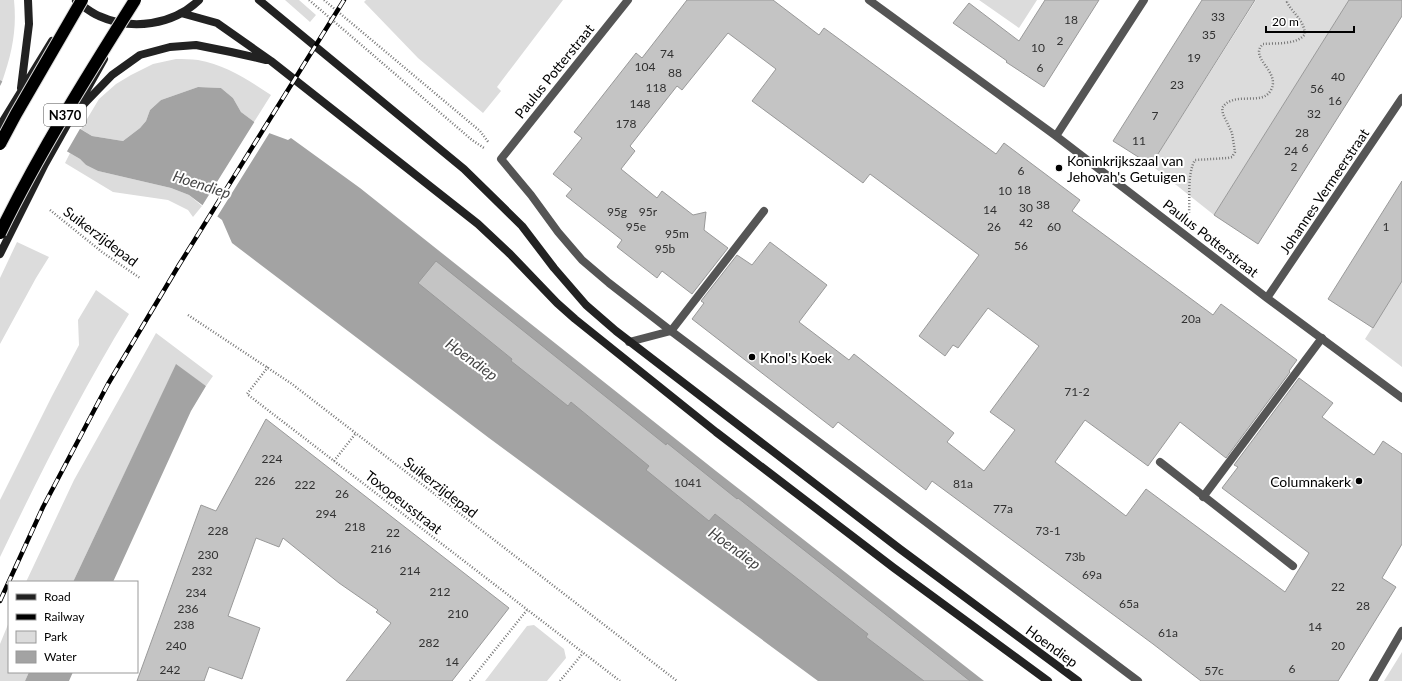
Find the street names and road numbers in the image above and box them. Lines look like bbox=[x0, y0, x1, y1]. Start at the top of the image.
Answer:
street label: Paulus Potterstraat bbox=[511, 20, 597, 122]
road number: N370 bbox=[44, 104, 86, 126]
street label: Johannes Vermeerstraat bbox=[1276, 125, 1372, 257]
street label: Paulus Potterstraat bbox=[1160, 195, 1262, 281]
street label: Suikerzijdepad bbox=[60, 203, 142, 269]
street label: Suikerzijdepad bbox=[401, 453, 481, 521]
street label: Toxopeusstraat bbox=[362, 467, 446, 537]
street label: Hoendiep bbox=[1023, 621, 1081, 671]

